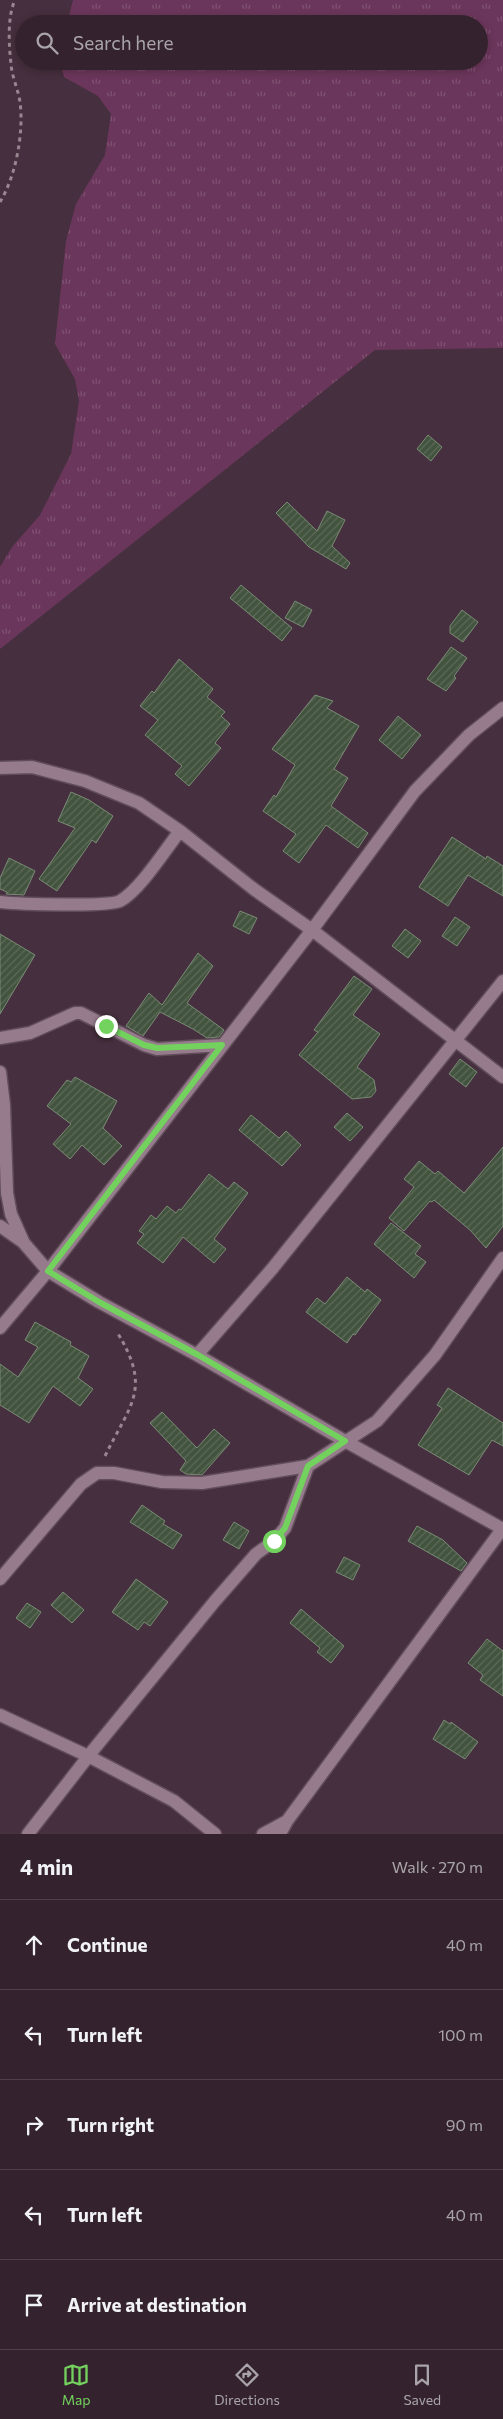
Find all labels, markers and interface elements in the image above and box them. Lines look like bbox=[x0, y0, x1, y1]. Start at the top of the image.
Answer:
search box bbox=[15, 15, 488, 70]
icon: search bbox=[33, 29, 61, 57]
text: Search here bbox=[73, 31, 173, 54]
route end bbox=[95, 1015, 118, 1038]
route start bbox=[263, 1530, 286, 1553]
text: 4 min bbox=[20, 1854, 73, 1879]
text: Walk · 270 m bbox=[392, 1857, 483, 1876]
icon: ahead bbox=[20, 1931, 48, 1959]
text: Continue bbox=[67, 1933, 147, 1956]
text: 40 m bbox=[446, 1935, 483, 1954]
icon: left bbox=[20, 2021, 48, 2049]
text: Turn left bbox=[67, 2023, 142, 2046]
text: 100 m bbox=[438, 2025, 483, 2044]
icon: right bbox=[20, 2111, 48, 2139]
text: Turn right bbox=[67, 2113, 154, 2136]
text: 90 m bbox=[446, 2115, 483, 2134]
icon: left bbox=[20, 2201, 48, 2229]
text: Turn left bbox=[67, 2203, 142, 2226]
text: 40 m bbox=[446, 2205, 483, 2224]
icon: arrive bbox=[20, 2291, 48, 2319]
text: Arrive at destination bbox=[67, 2293, 247, 2316]
tab: Map bbox=[62, 2361, 91, 2408]
tab: Directions bbox=[214, 2361, 280, 2408]
tab: Saved bbox=[403, 2361, 441, 2408]

